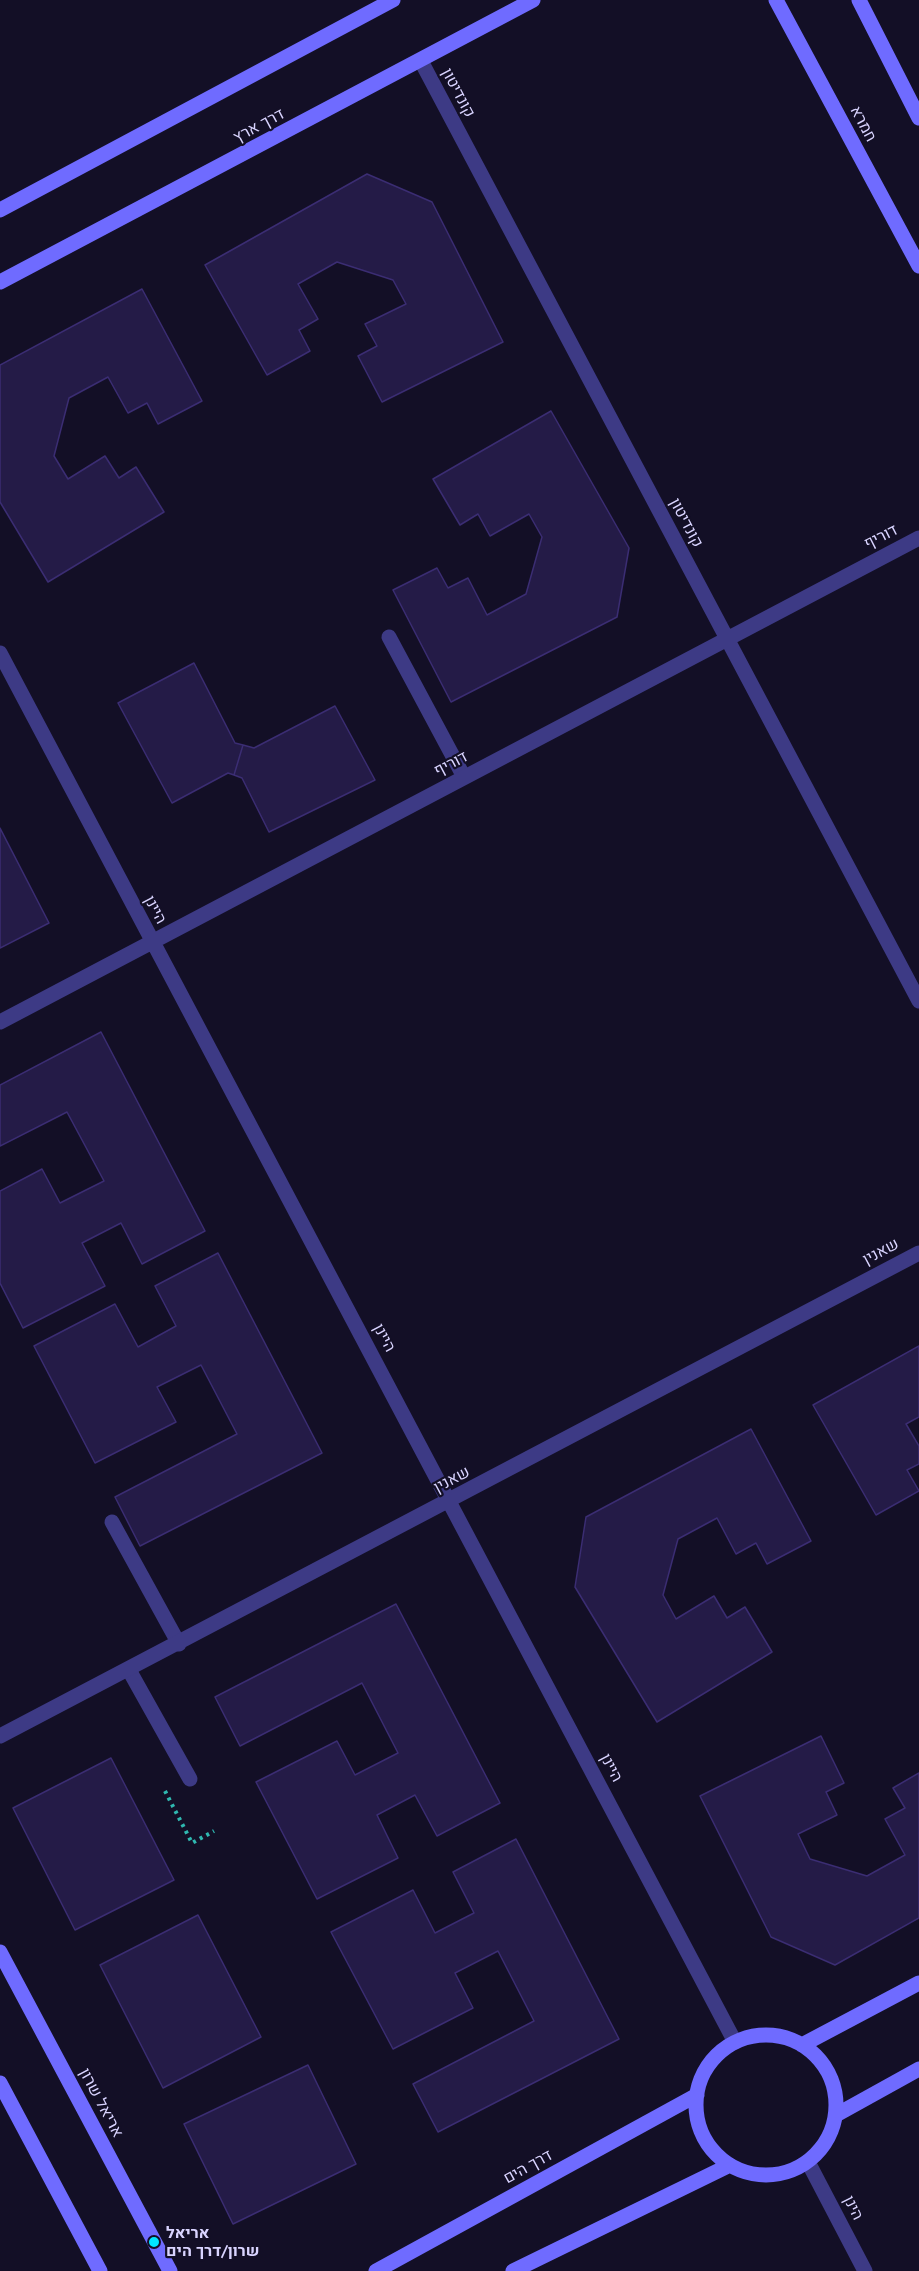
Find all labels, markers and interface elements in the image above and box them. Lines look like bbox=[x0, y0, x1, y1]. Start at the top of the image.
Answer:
street label: קונדיטון bbox=[437, 65, 479, 121]
street label: חמרא bbox=[846, 103, 880, 145]
street label: דרך ארץ bbox=[230, 105, 288, 147]
street label: קונדיטון bbox=[665, 495, 707, 551]
street label: דוריף bbox=[861, 520, 901, 554]
street label: דוריף bbox=[431, 747, 471, 781]
street label: היינן bbox=[140, 892, 170, 928]
street label: שאנין bbox=[860, 1235, 902, 1269]
street label: היינן bbox=[369, 1320, 399, 1356]
street label: שאנין bbox=[431, 1463, 473, 1497]
street label: היינן bbox=[596, 1750, 626, 1786]
street label: אריאל שרון bbox=[75, 2065, 127, 2141]
street label: דרך הים bbox=[500, 2146, 556, 2188]
street label: הינן bbox=[839, 2193, 867, 2223]
place label: אריאל שרון/דרך הים bbox=[166, 2223, 260, 2261]
marker: אריאל שרון/דרך הים bbox=[147, 2235, 161, 2249]

